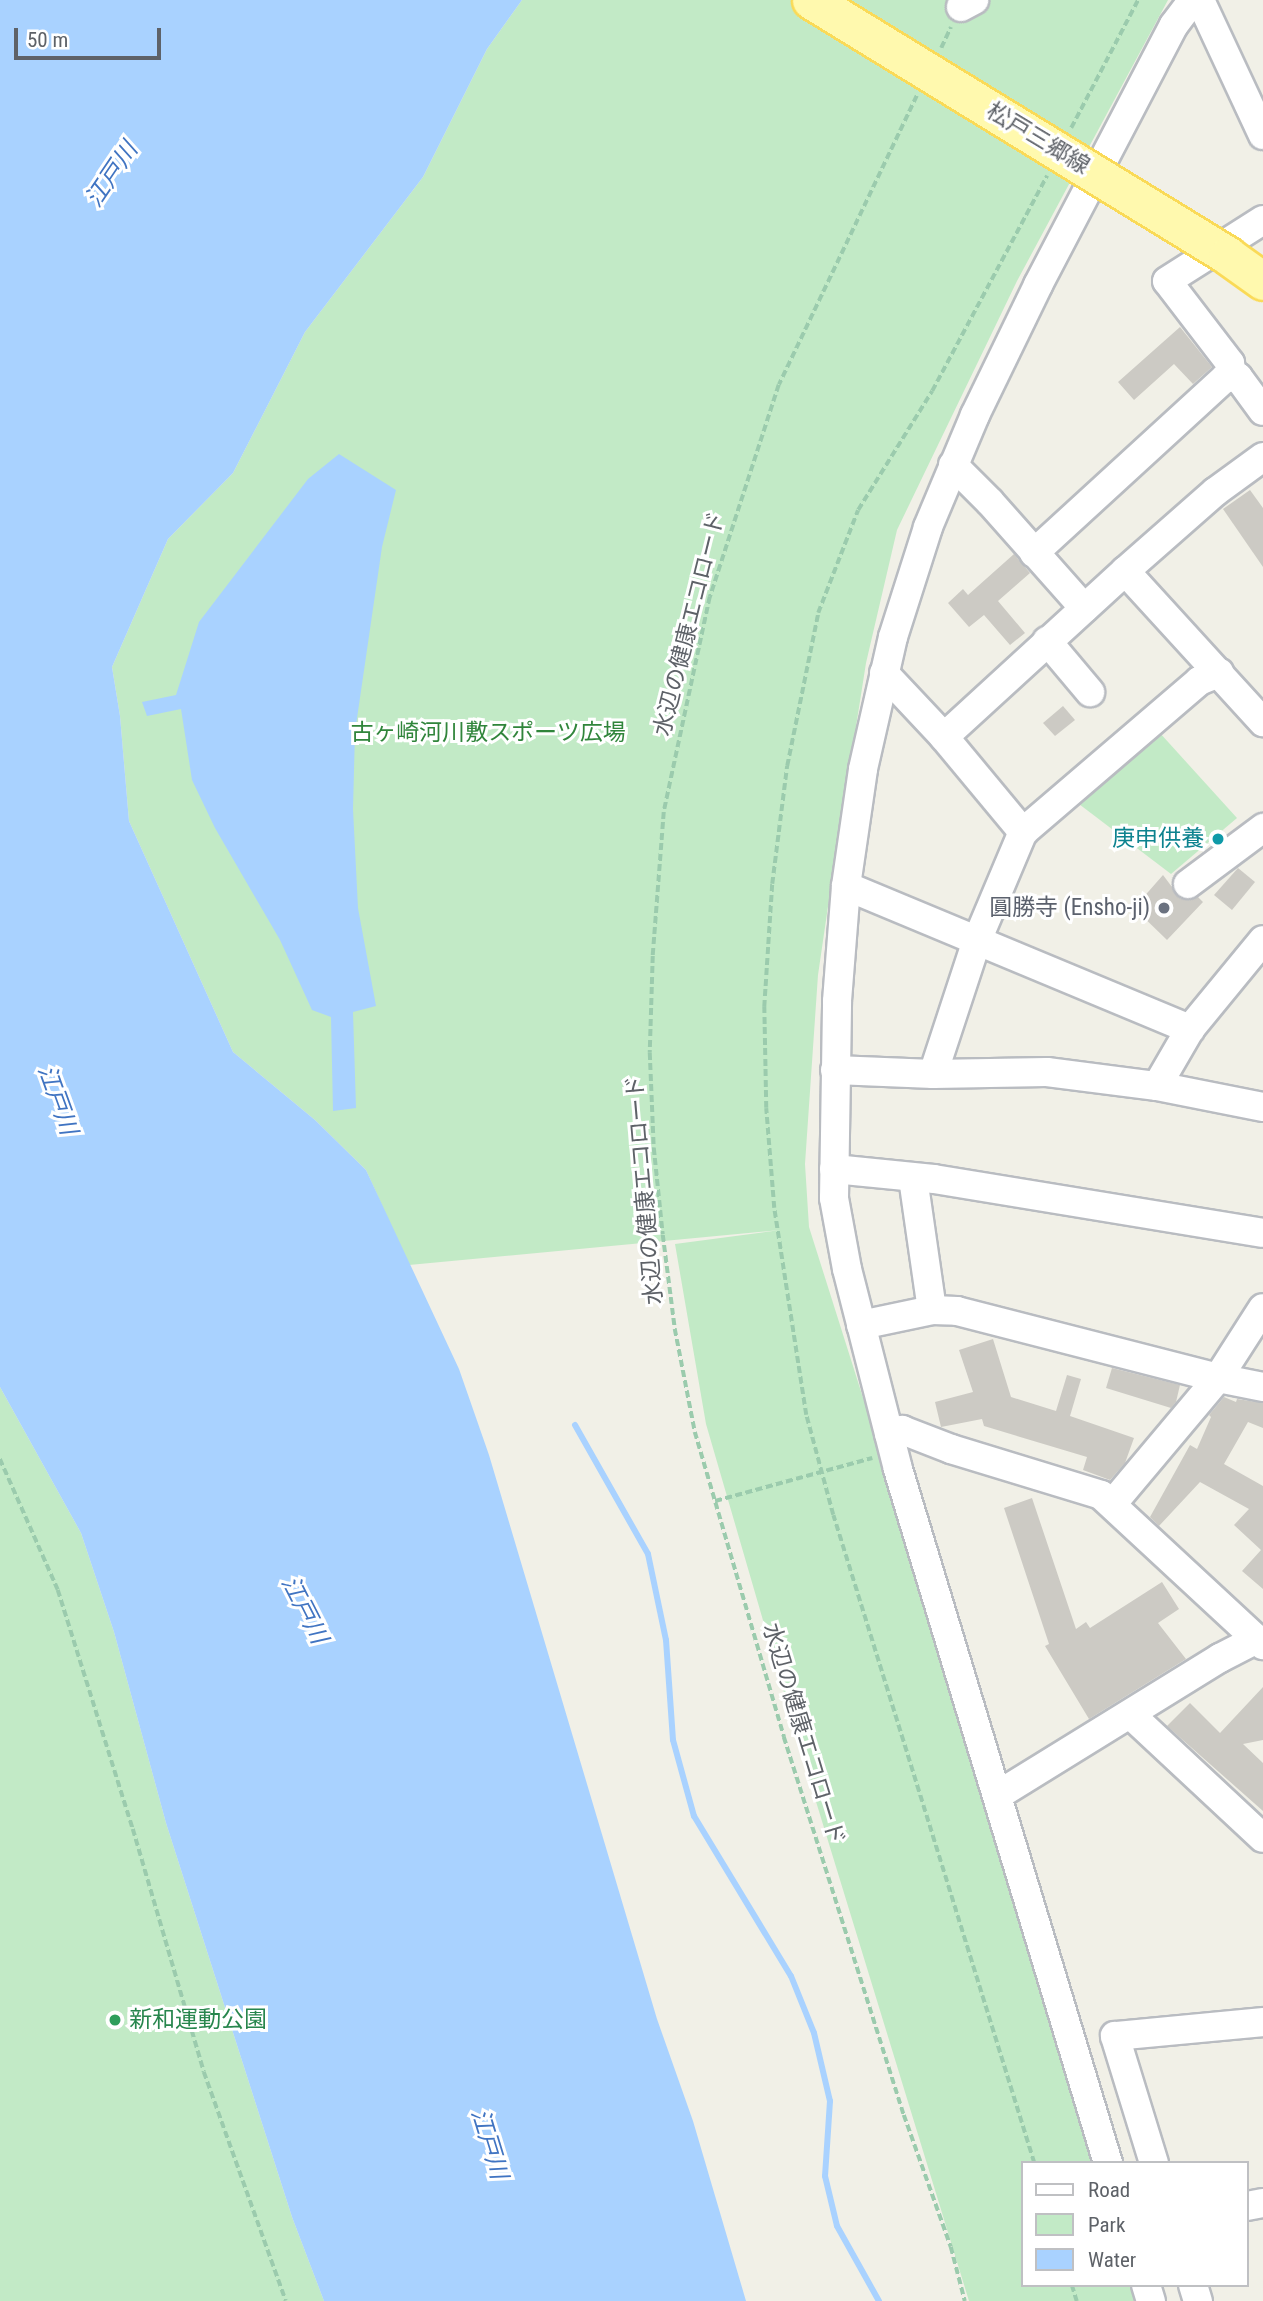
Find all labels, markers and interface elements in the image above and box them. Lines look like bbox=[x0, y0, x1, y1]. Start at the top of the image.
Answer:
scale bar bbox=[18, 14, 164, 58]
text: 50 m bbox=[27, 28, 68, 52]
street label: 松戸三郷線 bbox=[982, 98, 1094, 180]
water label: 江戸川 bbox=[80, 137, 144, 213]
street label: 水辺の健康エコロード bbox=[649, 509, 731, 739]
park label: 古ヶ崎河川敷スポーツ広場 bbox=[350, 719, 626, 747]
place label: 庚申供養 bbox=[1112, 825, 1204, 853]
marker: 庚申供養 bbox=[1210, 831, 1226, 847]
place label: 圓勝寺 (Ensho-ji) bbox=[989, 894, 1150, 922]
marker: 圓勝寺 (Ensho-ji) bbox=[1156, 900, 1172, 916]
water label: 江戸川 bbox=[31, 1061, 83, 1139]
street label: 水辺の健康エコロード bbox=[621, 1074, 669, 1306]
water label: 江戸川 bbox=[275, 1571, 333, 1649]
street label: 水辺の健康エコロード bbox=[756, 1620, 850, 1848]
place label: 新和運動公園 bbox=[129, 2006, 267, 2034]
marker: 新和運動公園 bbox=[107, 2012, 123, 2028]
water label: 江戸川 bbox=[465, 2105, 513, 2183]
legend bbox=[1021, 2161, 1249, 2287]
text: Road bbox=[1088, 2178, 1130, 2202]
text: Park bbox=[1088, 2213, 1125, 2237]
text: Water bbox=[1088, 2248, 1136, 2272]

